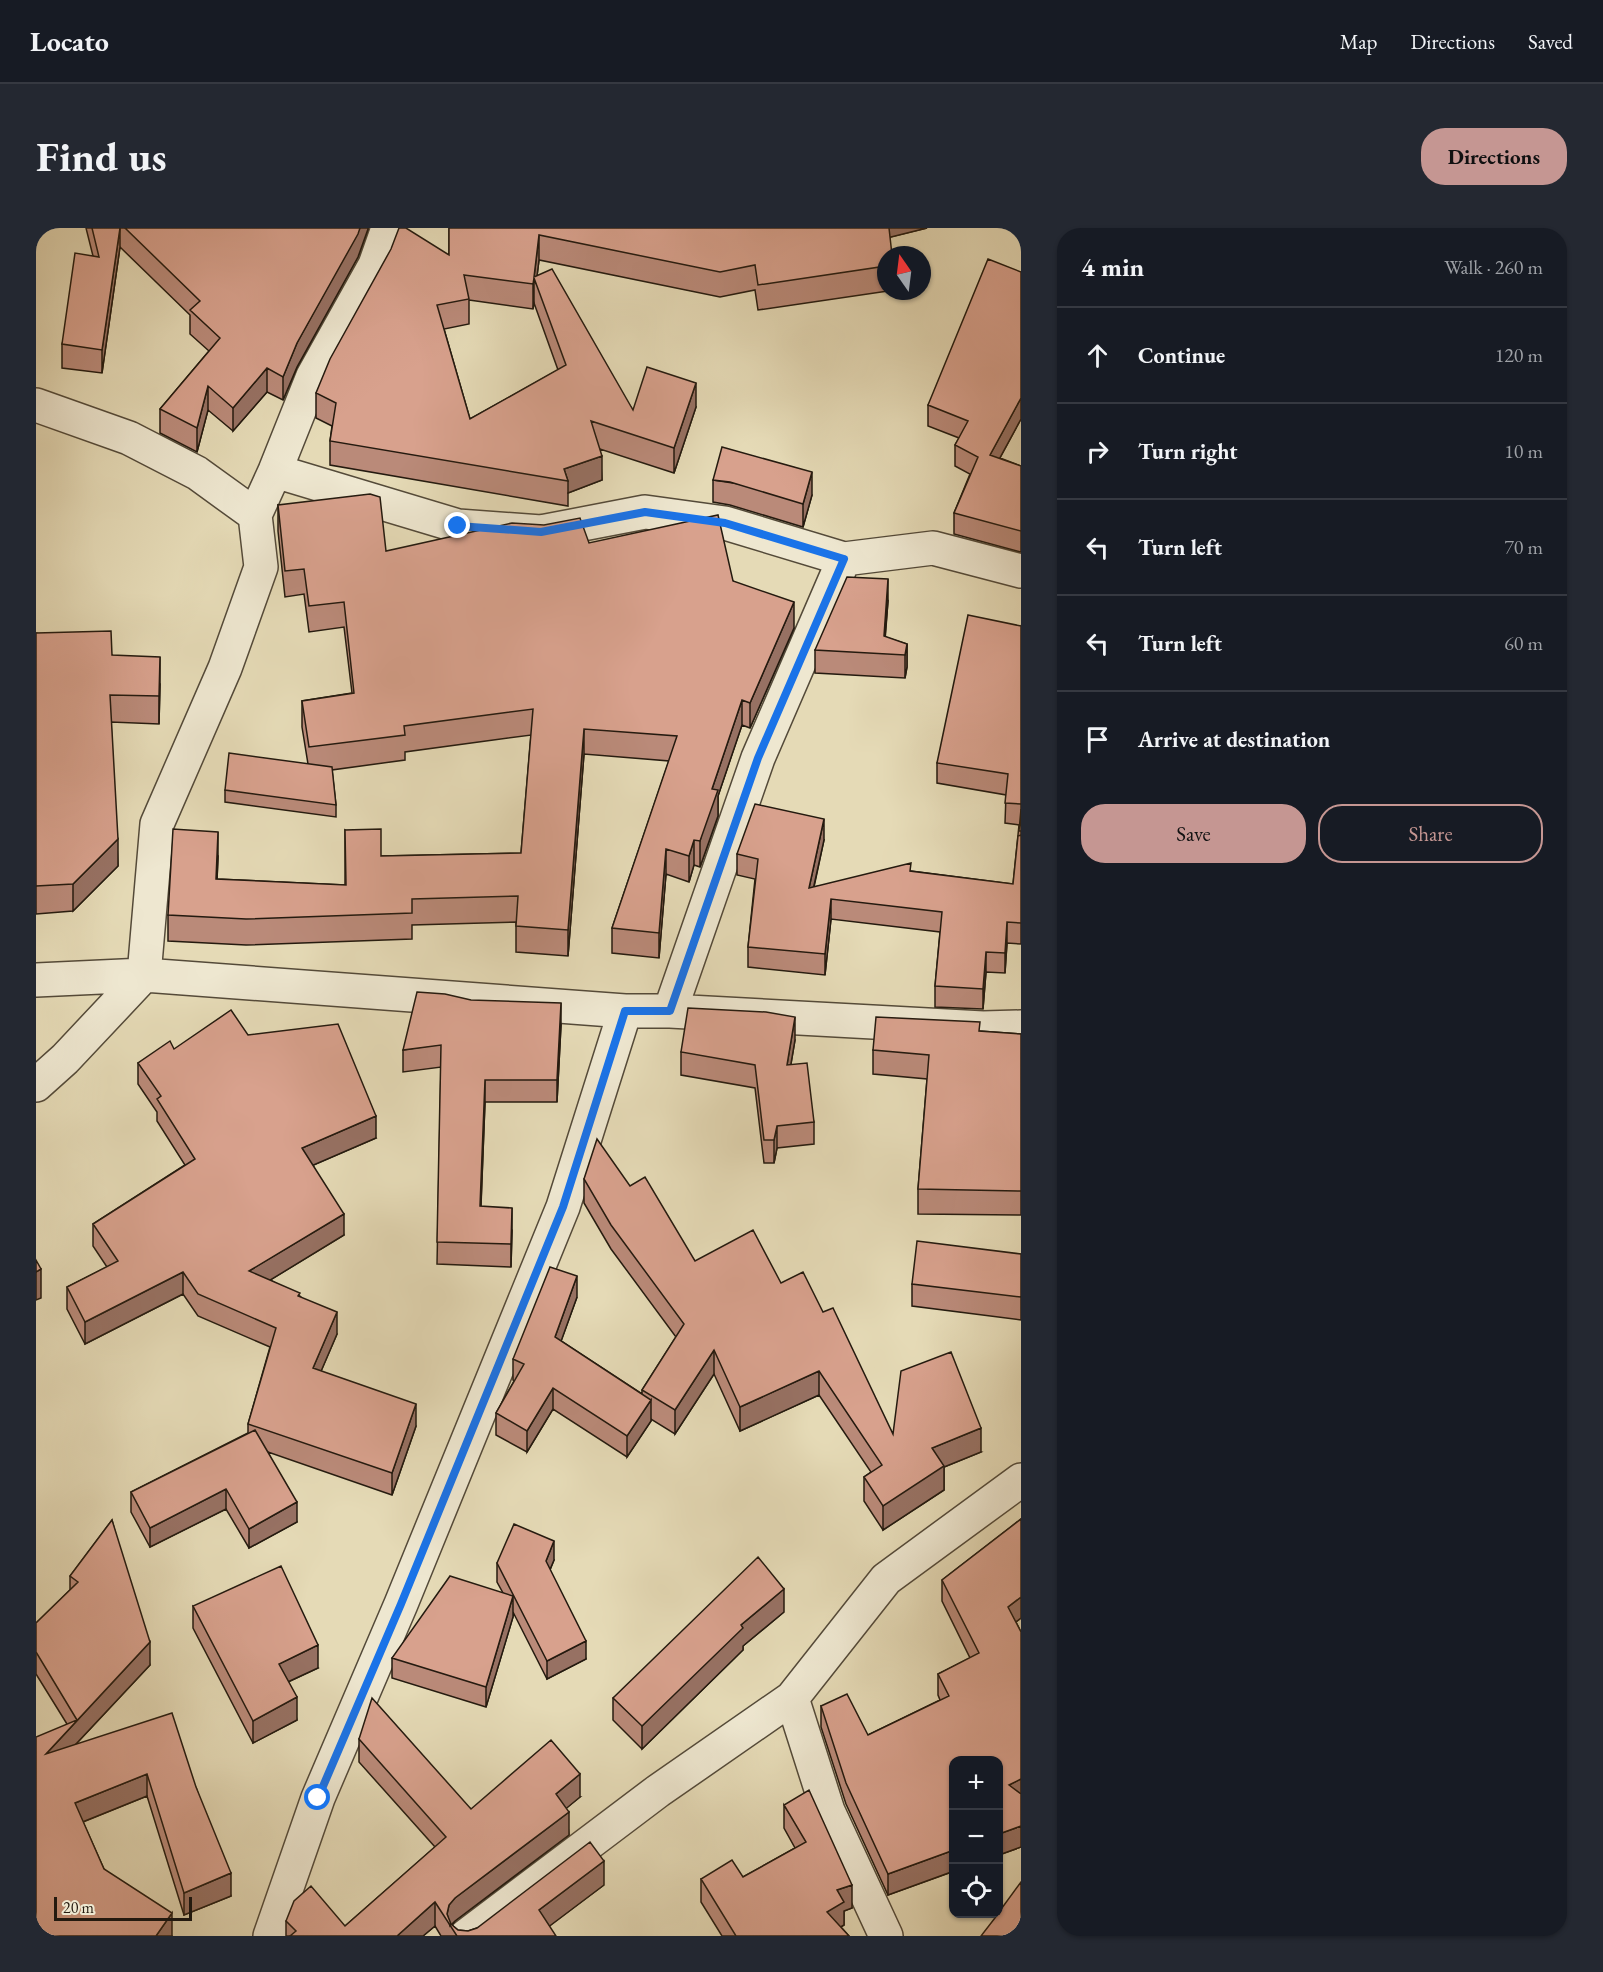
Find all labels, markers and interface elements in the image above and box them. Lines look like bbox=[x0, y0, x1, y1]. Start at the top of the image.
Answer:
text: Locato bbox=[30, 23, 109, 59]
text: Map bbox=[1340, 28, 1377, 55]
text: Directions bbox=[1410, 28, 1495, 55]
text: Saved bbox=[1528, 28, 1573, 55]
button: Directions bbox=[1421, 128, 1567, 185]
text: Find us bbox=[36, 129, 167, 184]
north arrow bbox=[877, 246, 931, 300]
text: 4 min bbox=[1081, 250, 1144, 284]
text: Walk · 260 m bbox=[1444, 254, 1543, 280]
icon: ahead bbox=[1081, 339, 1114, 372]
text: Continue bbox=[1138, 341, 1225, 370]
text: 120 m bbox=[1495, 342, 1543, 368]
icon: right bbox=[1081, 435, 1114, 468]
text: Turn right bbox=[1138, 437, 1237, 466]
text: 10 m bbox=[1504, 438, 1543, 464]
route end bbox=[444, 512, 470, 538]
icon: left bbox=[1081, 531, 1114, 564]
text: Turn left bbox=[1138, 533, 1222, 562]
text: 70 m bbox=[1504, 534, 1543, 560]
icon: left bbox=[1081, 627, 1114, 660]
text: Turn left bbox=[1138, 629, 1222, 658]
text: 60 m bbox=[1504, 630, 1543, 656]
icon: arrive bbox=[1081, 723, 1114, 756]
text: Arrive at destination bbox=[1138, 725, 1330, 754]
button: Save bbox=[1081, 804, 1306, 863]
button: Share bbox=[1318, 804, 1543, 863]
map controls bbox=[949, 1756, 1003, 1918]
button: + bbox=[949, 1756, 1003, 1810]
route start bbox=[304, 1784, 330, 1810]
button: − bbox=[949, 1810, 1003, 1864]
button: locate bbox=[949, 1864, 1003, 1918]
scale bar bbox=[54, 1894, 192, 1922]
text: 20 m bbox=[63, 1897, 94, 1918]

